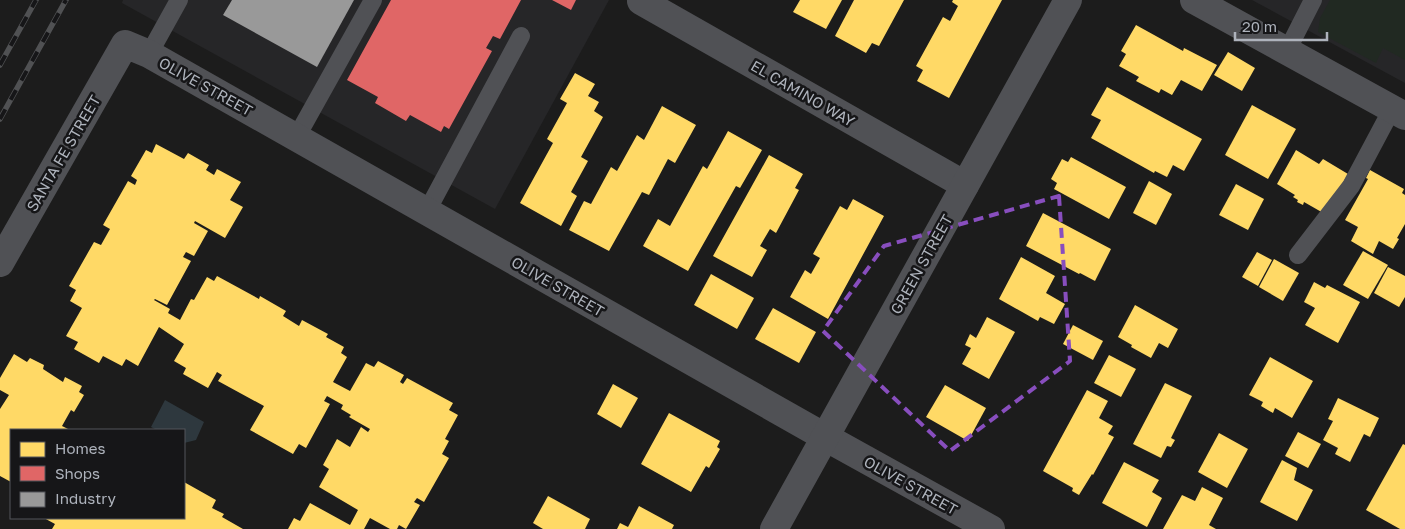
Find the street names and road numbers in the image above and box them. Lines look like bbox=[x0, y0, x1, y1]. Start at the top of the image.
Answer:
street label: OLIVE STREET bbox=[156, 53, 256, 119]
street label: EL CAMINO WAY bbox=[748, 56, 858, 130]
street label: SANTA FE STREET bbox=[22, 92, 104, 214]
street label: GREEN STREET bbox=[886, 211, 956, 317]
street label: OLIVE STREET bbox=[508, 252, 608, 320]
street label: OLIVE STREET bbox=[861, 452, 961, 518]

